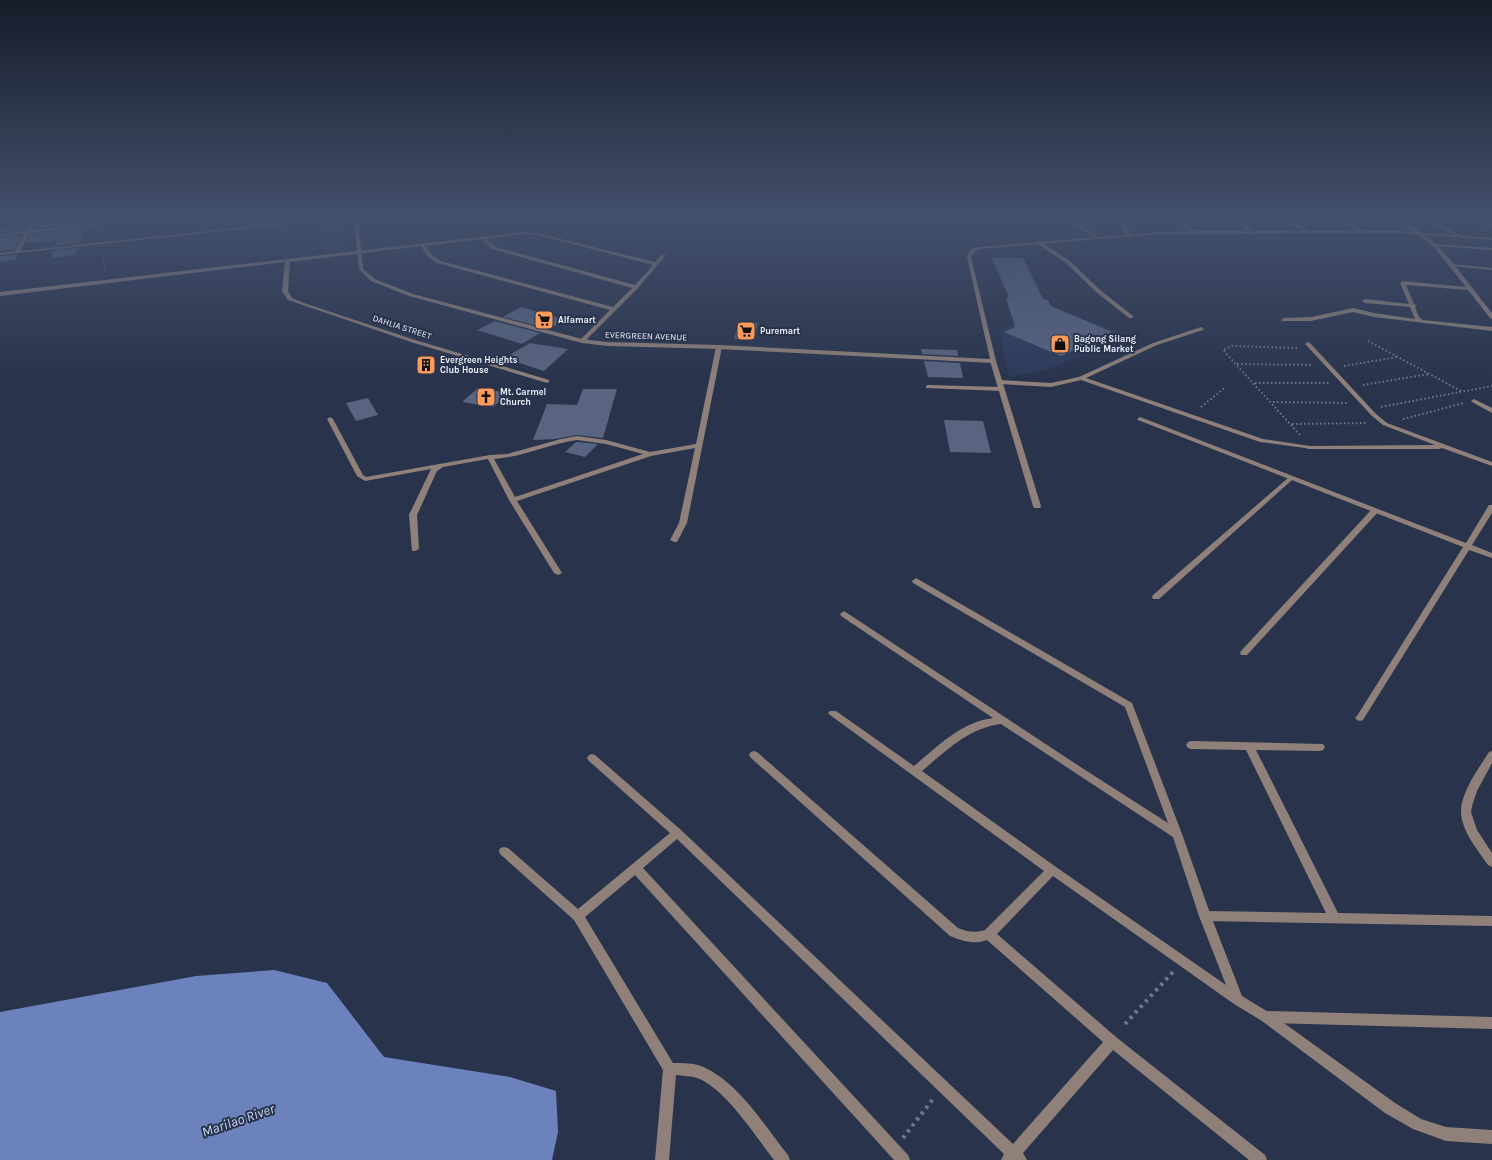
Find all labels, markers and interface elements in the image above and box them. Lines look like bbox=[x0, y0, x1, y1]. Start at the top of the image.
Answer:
supermarket icon: Alfamart bbox=[533, 309, 555, 331]
street label: DAHLIA STREET bbox=[371, 313, 433, 341]
place label: Alfamart bbox=[558, 315, 596, 325]
supermarket icon: Puremart bbox=[735, 320, 757, 342]
place label: Puremart bbox=[760, 326, 801, 336]
street label: EVERGREEN AVENUE bbox=[605, 330, 687, 342]
shop icon: Bagong Silang Public Market bbox=[1049, 333, 1071, 355]
place label: Bagong Silang Public Market bbox=[1074, 334, 1137, 354]
building icon: Evergreen Heights Club House bbox=[415, 354, 437, 376]
place label: Evergreen Heights Club House bbox=[440, 355, 518, 375]
church icon: Mt. Carmel Church bbox=[475, 386, 497, 408]
place label: Mt. Carmel Church bbox=[500, 387, 546, 407]
water label: Marilao River bbox=[200, 1100, 278, 1141]

